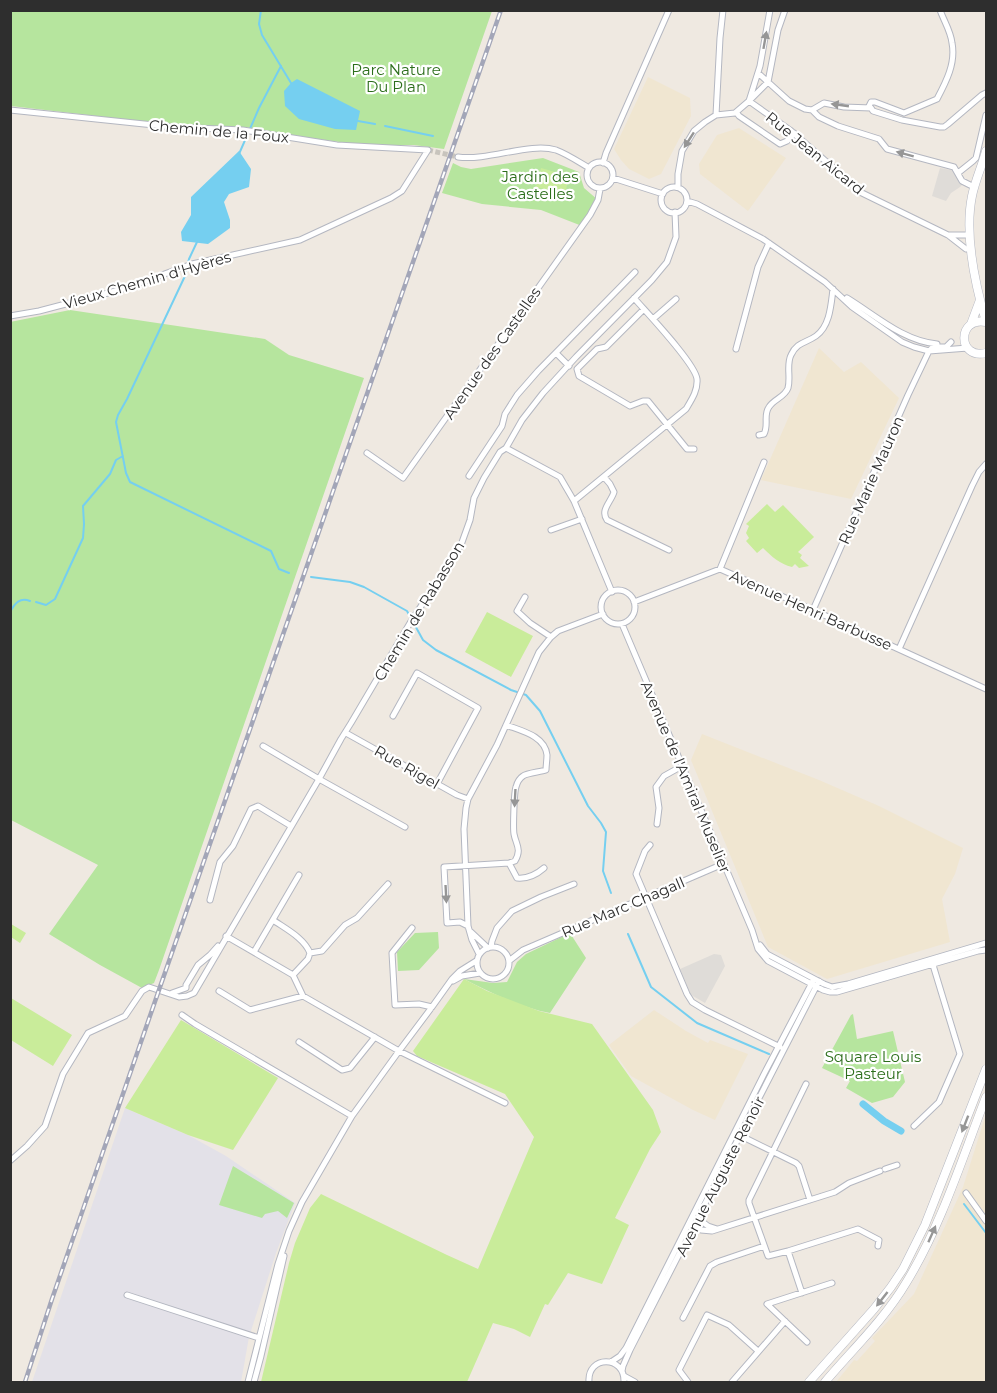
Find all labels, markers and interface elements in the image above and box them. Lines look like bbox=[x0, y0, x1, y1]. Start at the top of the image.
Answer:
one-way arrow bbox=[760, 31, 769, 50]
park label: Parc Nature Du Plan bbox=[351, 60, 441, 96]
one-way arrow bbox=[831, 101, 850, 110]
street label: Rue Jean Aicard bbox=[762, 107, 868, 199]
street label: Chemin de la Foux bbox=[148, 115, 290, 147]
one-way arrow bbox=[684, 132, 695, 148]
one-way arrow bbox=[895, 149, 913, 158]
park label: Jardin des Castelles bbox=[500, 167, 579, 203]
street label: Vieux Chemin d'Hyères bbox=[61, 247, 233, 313]
street label: Avenue des Castelles bbox=[439, 283, 545, 423]
street label: Rue Marie Mauron bbox=[834, 413, 908, 547]
street label: Chemin de Rabasson bbox=[370, 538, 468, 684]
street label: Avenue Henri Barbusse bbox=[727, 566, 895, 654]
street label: Avenue de l'Amiral Muselier bbox=[637, 678, 735, 876]
street label: Rue Rigel bbox=[371, 741, 443, 793]
one-way arrow bbox=[511, 788, 520, 807]
street label: Rue Marc Chagall bbox=[558, 872, 688, 942]
one-way arrow bbox=[441, 885, 450, 904]
park label: Square Louis Pasteur bbox=[825, 1047, 921, 1083]
street label: Avenue Auguste Renoir bbox=[671, 1093, 769, 1259]
one-way arrow bbox=[960, 1115, 970, 1133]
one-way arrow bbox=[927, 1224, 937, 1242]
one-way arrow bbox=[875, 1291, 888, 1307]

